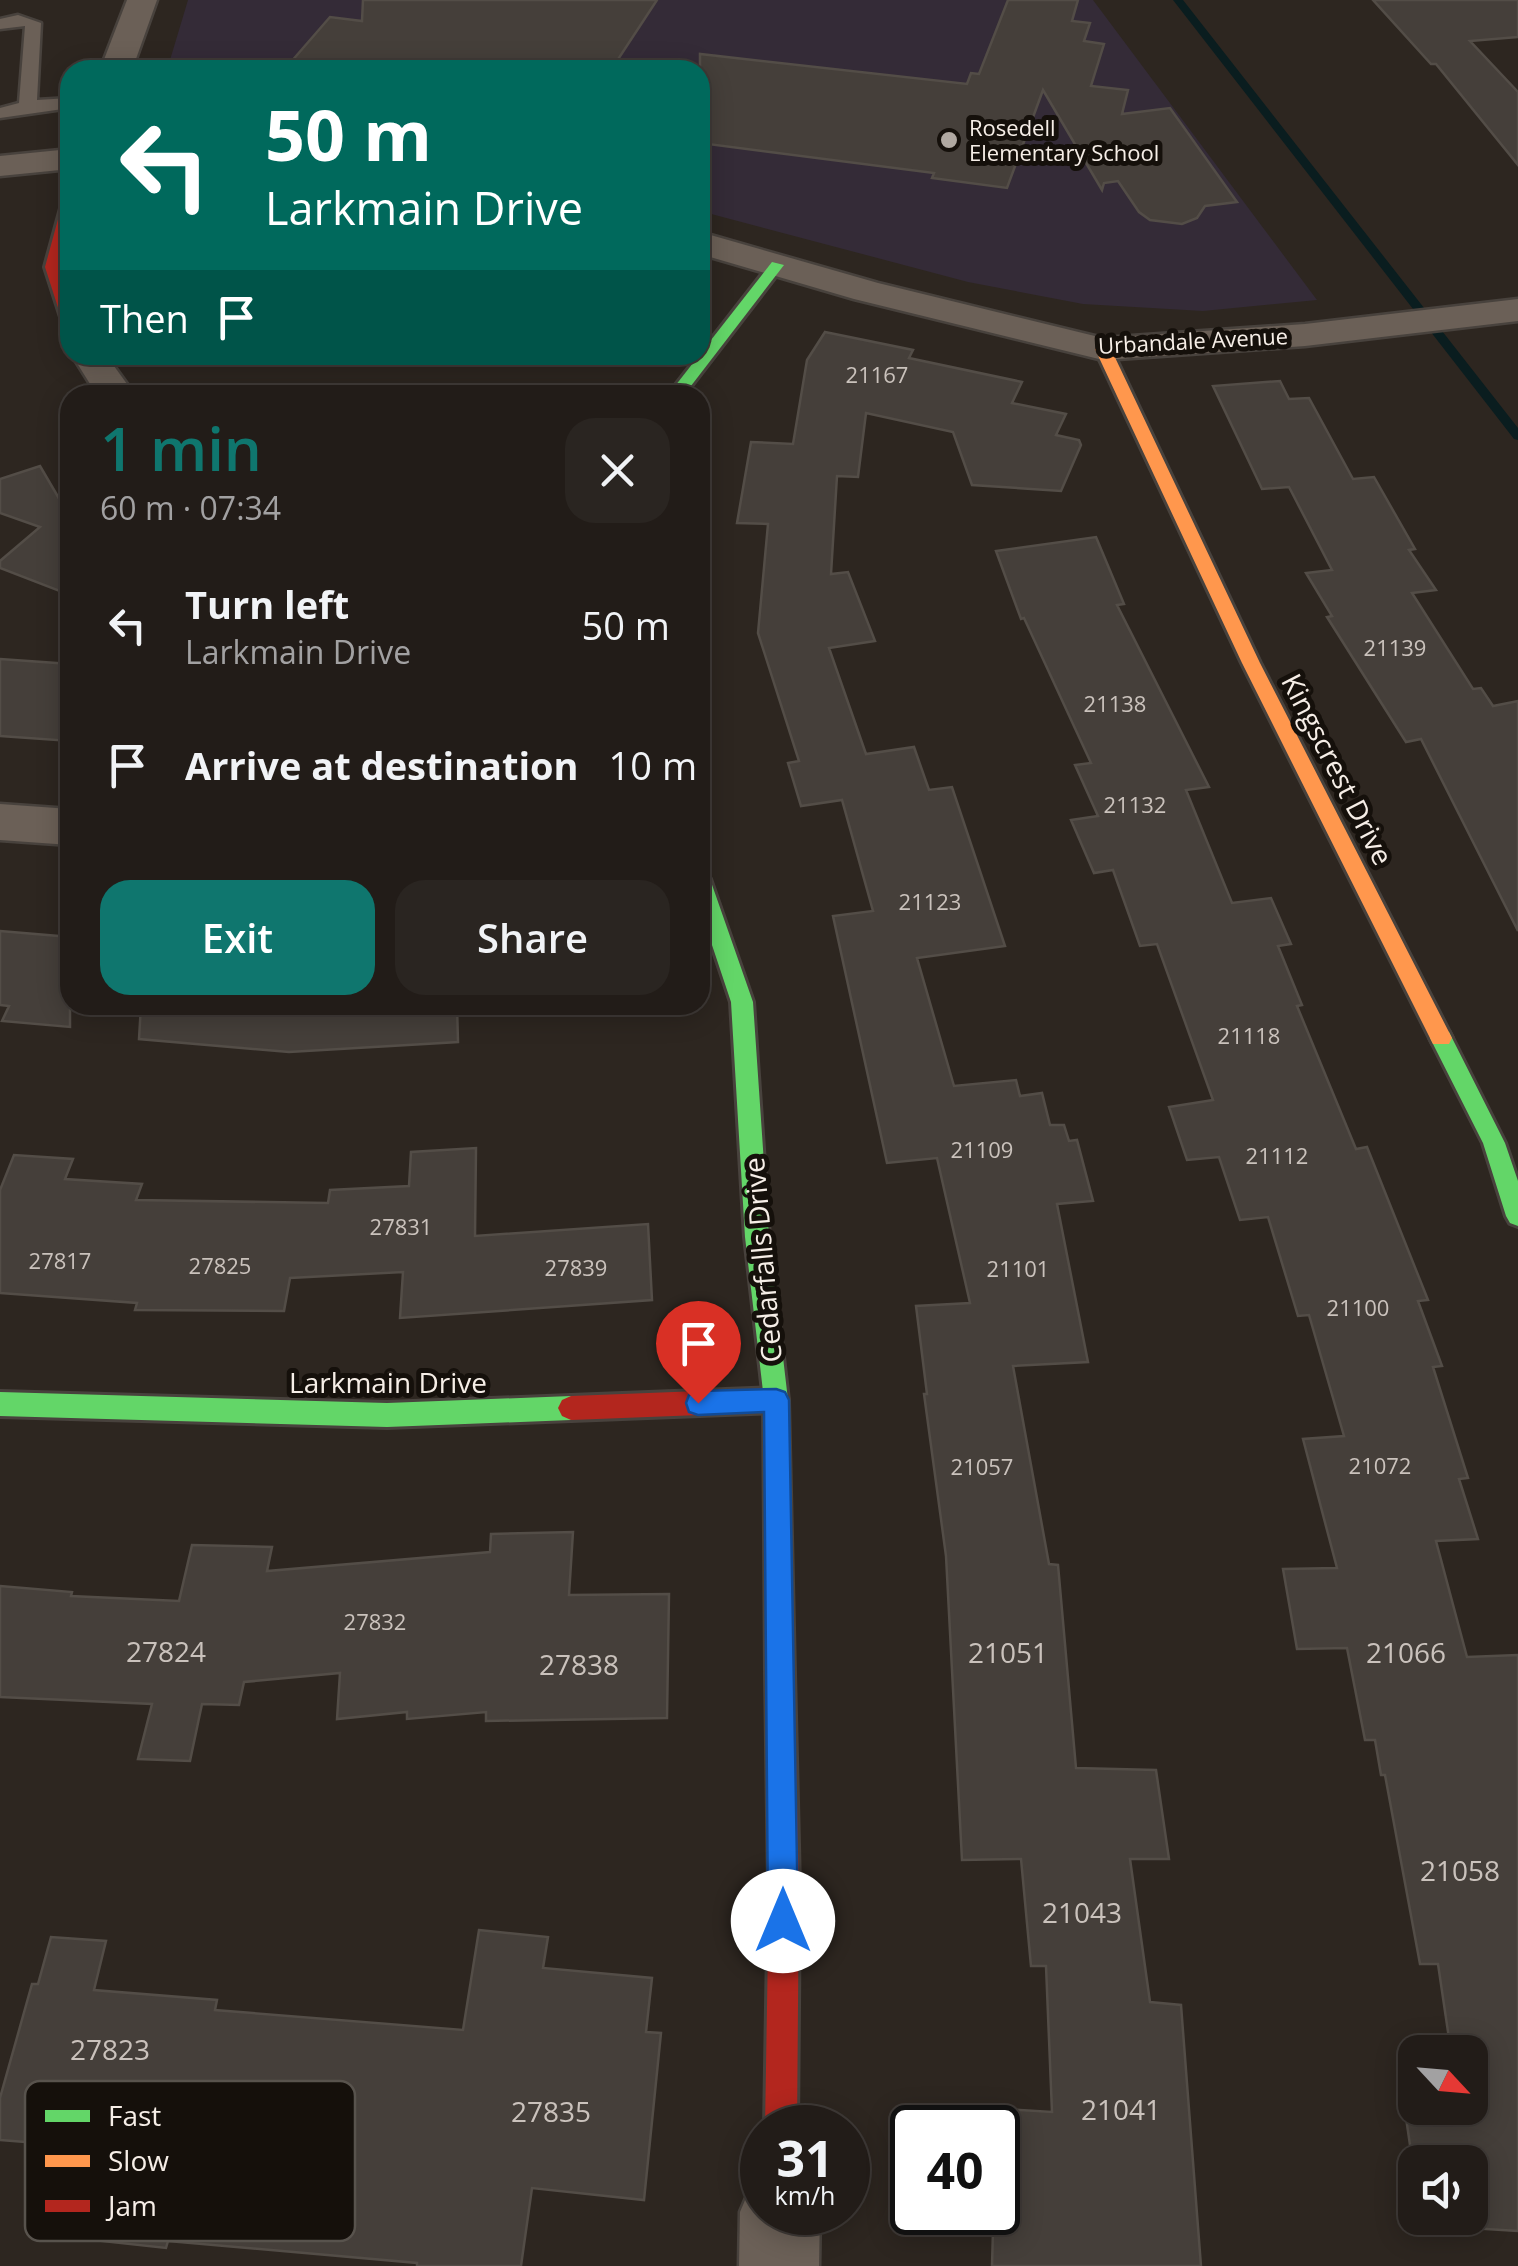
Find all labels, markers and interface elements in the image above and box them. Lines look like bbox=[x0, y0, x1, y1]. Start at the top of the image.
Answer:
text: 50 m bbox=[265, 86, 432, 182]
icon: left bbox=[100, 100, 230, 230]
place label: Rosedell Elementary School bbox=[969, 112, 1159, 167]
marker: Rosedell Elementary School bbox=[938, 129, 960, 151]
text: Larkmain Drive bbox=[265, 177, 583, 238]
icon: arrive bbox=[209, 290, 264, 345]
text: Then bbox=[100, 292, 189, 344]
street label: Urbandale Avenue bbox=[1097, 320, 1289, 360]
house number: 21167 bbox=[846, 359, 908, 389]
text: 1 min bbox=[100, 407, 262, 489]
button: close bbox=[565, 418, 670, 523]
text: 60 m · 07:34 bbox=[100, 486, 281, 529]
text: Turn left bbox=[185, 578, 349, 630]
icon: left bbox=[100, 598, 155, 653]
text: 50 m bbox=[581, 599, 670, 651]
text: Larkmain Drive bbox=[185, 630, 411, 673]
house number: 21139 bbox=[1364, 632, 1426, 662]
street label: Kingscrest Drive bbox=[1273, 667, 1403, 871]
house number: 21138 bbox=[1084, 688, 1146, 718]
icon: arrive bbox=[100, 738, 155, 793]
text: Arrive at destination bbox=[185, 739, 579, 791]
text: 10 m bbox=[609, 739, 697, 791]
house number: 21132 bbox=[1104, 789, 1166, 819]
button: Exit bbox=[100, 880, 375, 995]
button: Share bbox=[395, 880, 670, 995]
house number: 21123 bbox=[899, 886, 961, 916]
house number: 21118 bbox=[1218, 1020, 1280, 1050]
house number: 21109 bbox=[951, 1134, 1013, 1164]
house number: 21112 bbox=[1246, 1140, 1308, 1170]
street label: Cedarfalls Drive bbox=[734, 1156, 790, 1364]
house number: 27831 bbox=[370, 1211, 432, 1241]
house number: 27817 bbox=[29, 1245, 91, 1275]
house number: 27825 bbox=[189, 1250, 251, 1280]
house number: 27839 bbox=[545, 1252, 607, 1282]
house number: 21101 bbox=[987, 1253, 1049, 1283]
house number: 21100 bbox=[1327, 1292, 1389, 1322]
pin bbox=[656, 1301, 741, 1404]
icon: arrive bbox=[671, 1316, 726, 1371]
street label: Larkmain Drive bbox=[289, 1363, 487, 1401]
house number: 21072 bbox=[1349, 1450, 1411, 1480]
house number: 21057 bbox=[951, 1451, 1013, 1481]
house number: 27832 bbox=[344, 1606, 406, 1636]
house number: 27824 bbox=[126, 1632, 206, 1670]
house number: 21051 bbox=[968, 1633, 1048, 1671]
house number: 21066 bbox=[1366, 1633, 1446, 1671]
house number: 27838 bbox=[539, 1645, 619, 1683]
house number: 21058 bbox=[1420, 1851, 1500, 1889]
position arrow bbox=[731, 1869, 835, 1973]
house number: 21043 bbox=[1042, 1893, 1122, 1931]
house number: 27823 bbox=[70, 2030, 150, 2068]
north arrow bbox=[1398, 2035, 1488, 2125]
map controls bbox=[1398, 2035, 1488, 2235]
legend bbox=[25, 2081, 355, 2241]
house number: 21041 bbox=[1081, 2090, 1161, 2128]
house number: 27835 bbox=[511, 2092, 591, 2130]
text: Fast bbox=[108, 2096, 161, 2134]
speed limit sign: 40 bbox=[890, 2105, 1020, 2235]
text: 31 bbox=[776, 2124, 834, 2192]
text: Slow bbox=[108, 2141, 169, 2179]
button: sound bbox=[1398, 2145, 1488, 2235]
text: km/h bbox=[775, 2178, 835, 2212]
text: Jam bbox=[105, 2186, 157, 2224]

